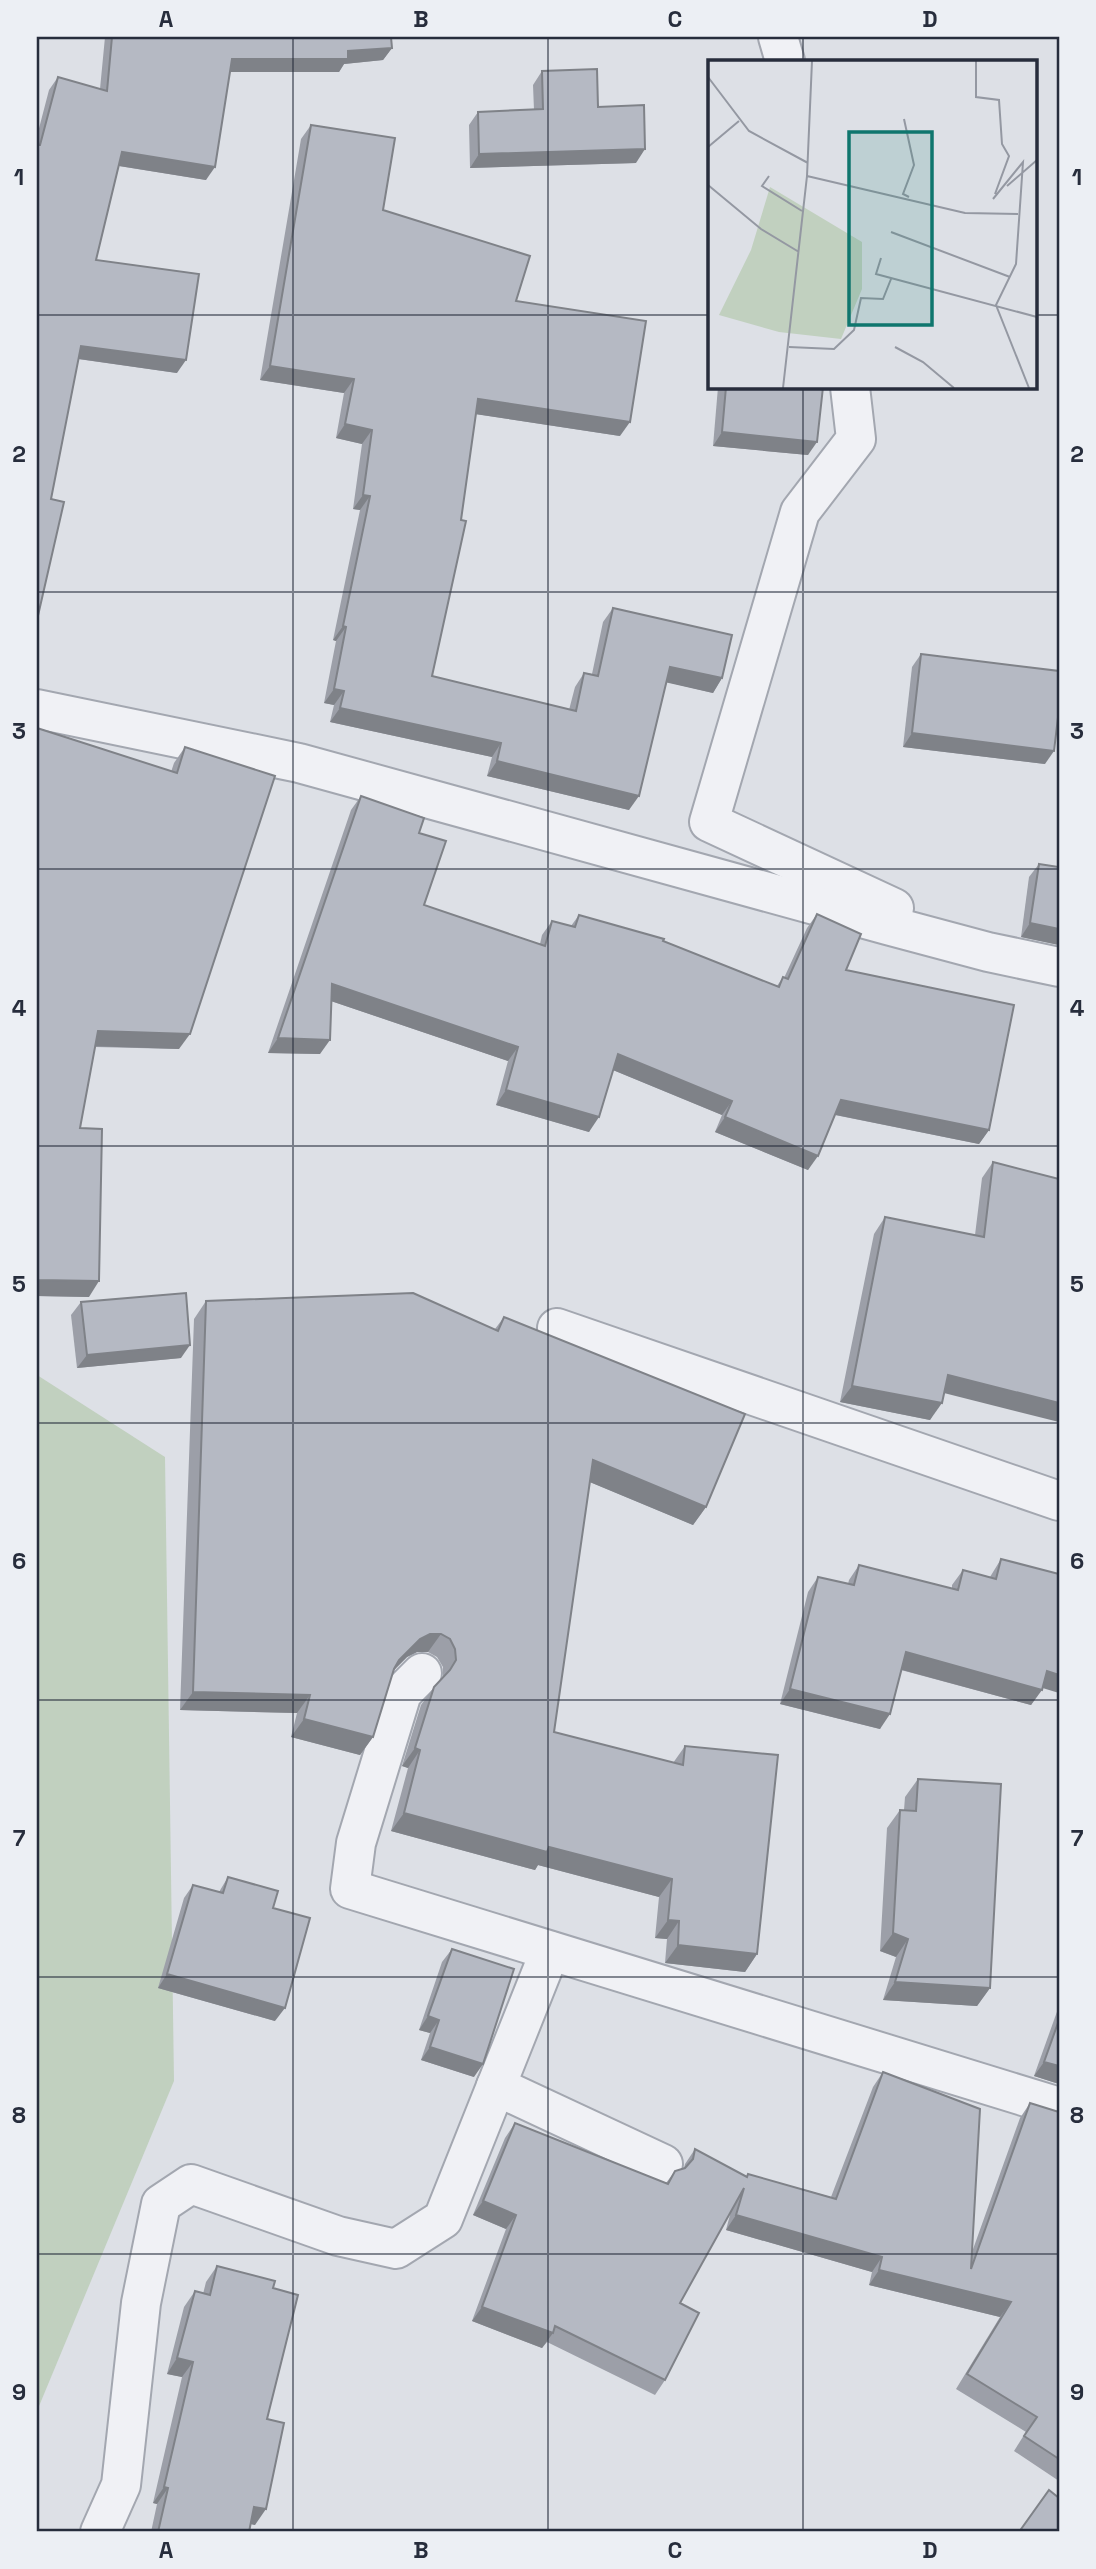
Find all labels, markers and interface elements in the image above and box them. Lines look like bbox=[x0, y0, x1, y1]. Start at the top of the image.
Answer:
text: A bbox=[159, 4, 174, 34]
text: B bbox=[413, 4, 429, 34]
text: C bbox=[668, 4, 682, 34]
text: D bbox=[922, 4, 938, 34]
inset map bbox=[708, 60, 1036, 388]
text: 1 bbox=[14, 162, 24, 192]
text: 1 bbox=[1072, 162, 1082, 192]
text: 2 bbox=[12, 439, 26, 469]
text: 2 bbox=[1070, 439, 1084, 469]
text: 3 bbox=[12, 716, 26, 746]
text: 3 bbox=[1070, 716, 1084, 746]
text: 4 bbox=[12, 993, 27, 1023]
text: 4 bbox=[1070, 993, 1085, 1023]
text: 5 bbox=[12, 1269, 26, 1299]
text: 5 bbox=[1070, 1269, 1084, 1299]
text: 6 bbox=[12, 1546, 26, 1576]
text: 6 bbox=[1070, 1546, 1084, 1576]
text: 7 bbox=[13, 1823, 26, 1853]
text: 7 bbox=[1071, 1823, 1084, 1853]
text: 8 bbox=[12, 2100, 26, 2130]
text: 8 bbox=[1070, 2100, 1084, 2130]
text: 9 bbox=[12, 2377, 26, 2407]
text: 9 bbox=[1070, 2377, 1084, 2407]
text: A bbox=[159, 2535, 174, 2565]
text: B bbox=[413, 2535, 429, 2565]
text: C bbox=[668, 2535, 682, 2565]
text: D bbox=[922, 2535, 938, 2565]

